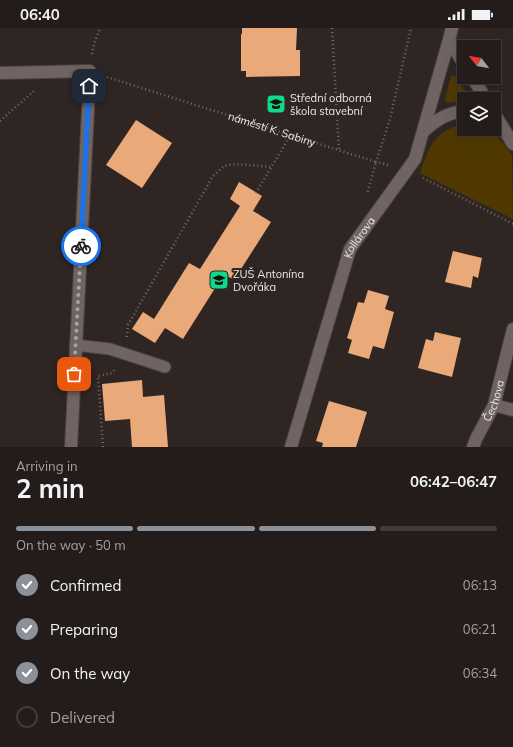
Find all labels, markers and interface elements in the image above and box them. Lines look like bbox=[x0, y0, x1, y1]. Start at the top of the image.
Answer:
text: 06:40 bbox=[20, 5, 60, 24]
north arrow bbox=[457, 40, 501, 84]
map controls bbox=[457, 40, 501, 136]
pin bbox=[72, 69, 106, 103]
icon: home bbox=[78, 75, 100, 97]
place label: Střední odborná škola stavební bbox=[290, 91, 372, 118]
button: layers bbox=[457, 92, 501, 136]
school or university icon: Střední odborná škola stavební bbox=[265, 93, 287, 115]
street label: náměstí K. Sabiny bbox=[226, 109, 318, 150]
street label: Kollárova bbox=[341, 214, 378, 260]
courier bbox=[61, 226, 101, 266]
icon: bike bbox=[70, 235, 92, 257]
place label: ZUŠ Antonína Dvořáka bbox=[233, 267, 304, 294]
school or university icon: ZUŠ Antonína Dvořáka bbox=[208, 269, 230, 291]
pin bbox=[57, 357, 91, 391]
icon: bag bbox=[63, 363, 85, 385]
street label: Čechova bbox=[479, 378, 507, 424]
text: Arriving in bbox=[16, 458, 78, 474]
text: 2 min bbox=[16, 472, 85, 505]
text: 06:42–06:47 bbox=[410, 472, 497, 491]
text: On the way · 50 m bbox=[16, 537, 126, 553]
icon: check bbox=[16, 574, 38, 596]
text: Confirmed bbox=[50, 576, 121, 595]
text: 06:13 bbox=[463, 577, 497, 593]
icon: check bbox=[16, 618, 38, 640]
text: Preparing bbox=[50, 620, 118, 639]
text: 06:21 bbox=[463, 621, 497, 637]
icon: check bbox=[16, 662, 38, 684]
text: On the way bbox=[50, 664, 130, 683]
text: 06:34 bbox=[463, 665, 497, 681]
text: Delivered bbox=[50, 708, 115, 727]

